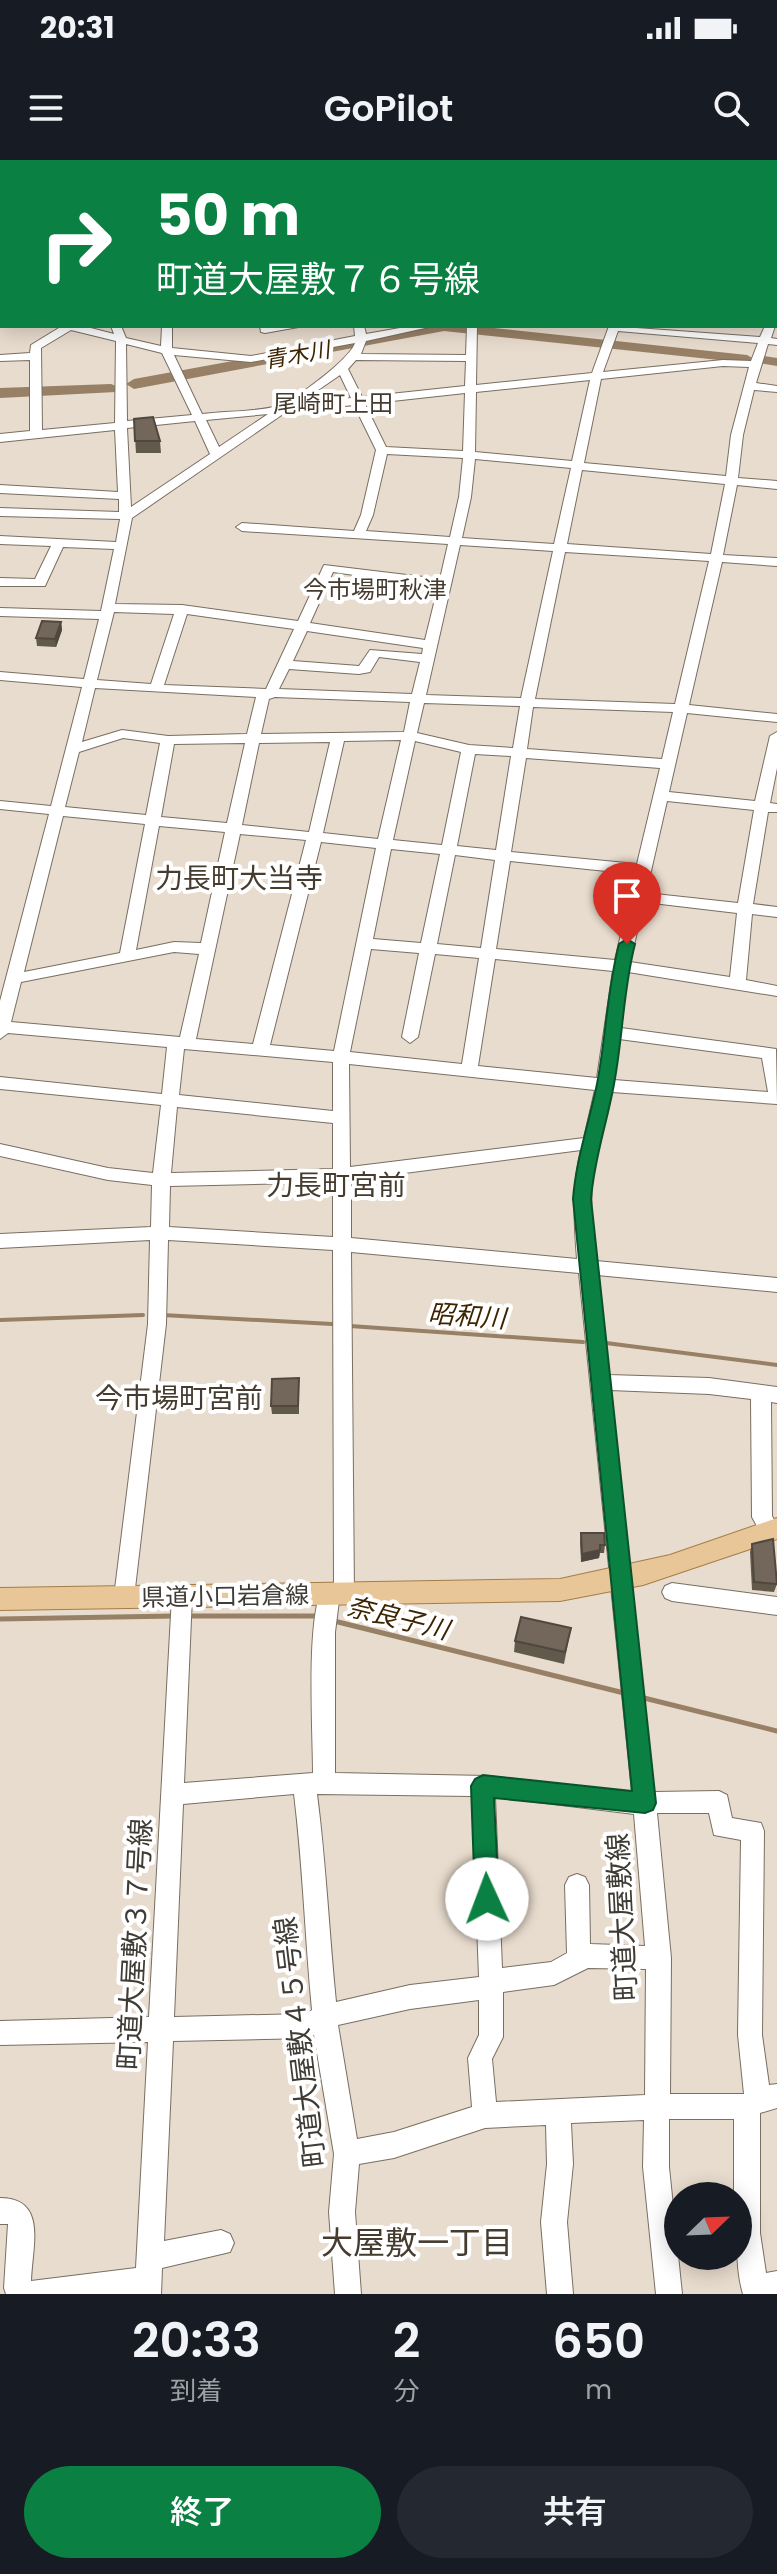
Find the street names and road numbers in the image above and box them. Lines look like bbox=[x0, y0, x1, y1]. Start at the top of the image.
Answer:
street label: 県道小口岩倉線 bbox=[141, 1578, 309, 1614]
street label: 町道大屋敷３７号線 bbox=[109, 1817, 161, 2071]
street label: 町道大屋敷線 bbox=[598, 1832, 646, 2002]
street label: 町道大屋敷４５号線 bbox=[265, 1915, 335, 2169]

